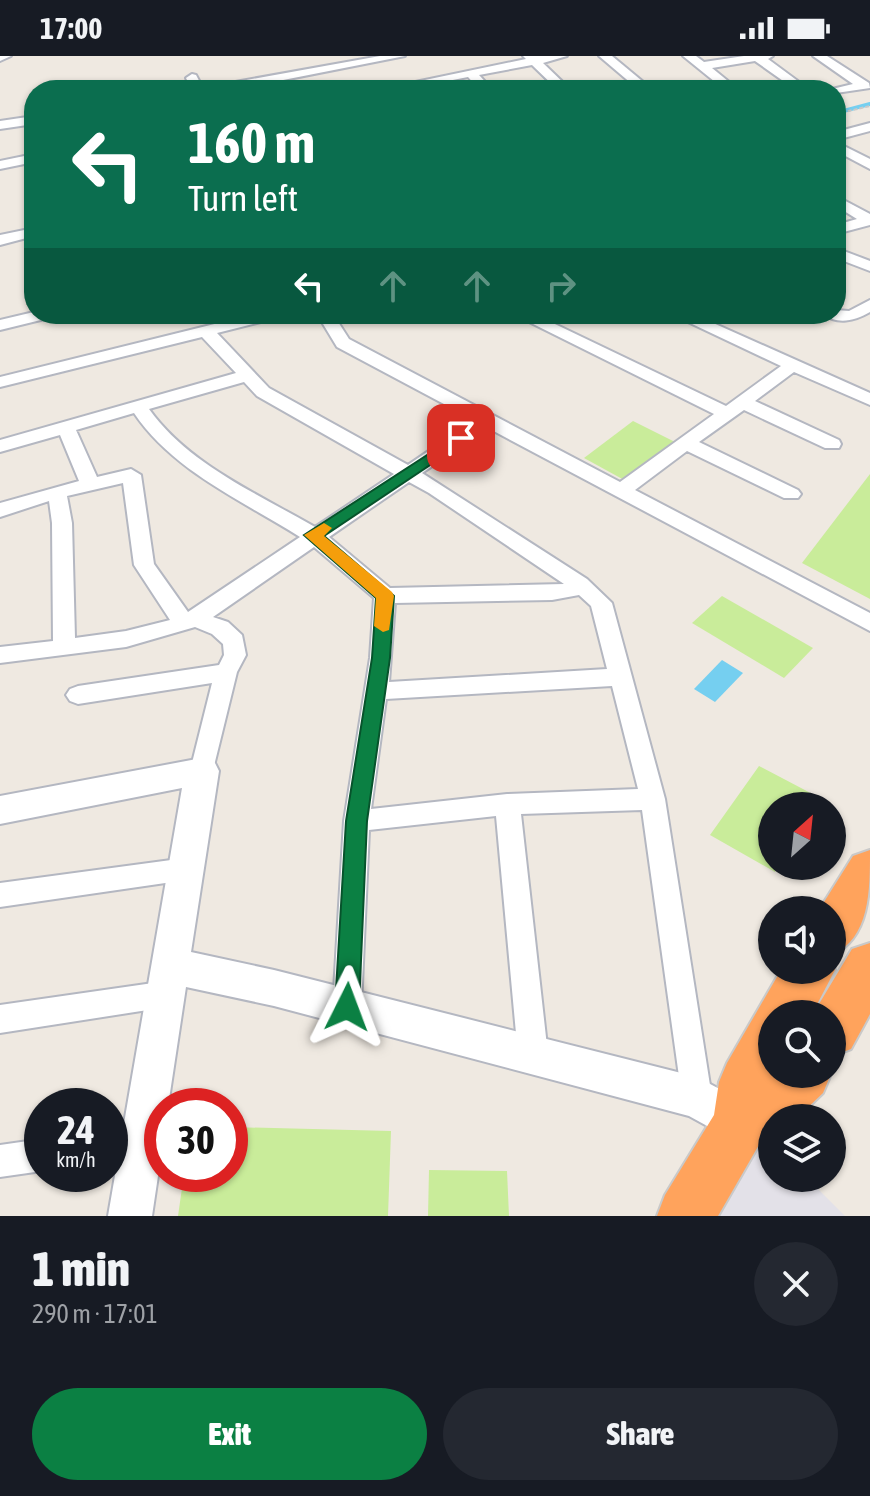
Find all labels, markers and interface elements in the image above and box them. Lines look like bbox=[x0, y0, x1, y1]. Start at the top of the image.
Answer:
text: 17:00 bbox=[40, 11, 102, 45]
text: 160 m bbox=[188, 111, 315, 175]
icon: left bbox=[56, 112, 160, 216]
text: Turn left bbox=[188, 177, 298, 219]
icon: left bbox=[287, 264, 331, 308]
icon: ahead bbox=[371, 264, 415, 308]
icon: ahead bbox=[455, 264, 499, 308]
icon: right bbox=[539, 264, 583, 308]
pin bbox=[427, 404, 495, 472]
icon: arrive bbox=[439, 416, 483, 460]
north arrow bbox=[758, 792, 846, 880]
map controls bbox=[758, 792, 846, 1192]
button: sound bbox=[758, 896, 846, 984]
position arrow bbox=[305, 965, 389, 1049]
button: search bbox=[758, 1000, 846, 1088]
speed limit sign: 30 bbox=[144, 1088, 248, 1192]
button: layers bbox=[758, 1104, 846, 1192]
text: 24 bbox=[57, 1107, 95, 1152]
text: km/h bbox=[56, 1148, 96, 1171]
text: 1 min bbox=[32, 1241, 130, 1296]
button: close bbox=[754, 1242, 838, 1326]
text: 290 m · 17:01 bbox=[32, 1299, 158, 1329]
button: Exit bbox=[32, 1388, 427, 1480]
button: Share bbox=[443, 1388, 838, 1480]

